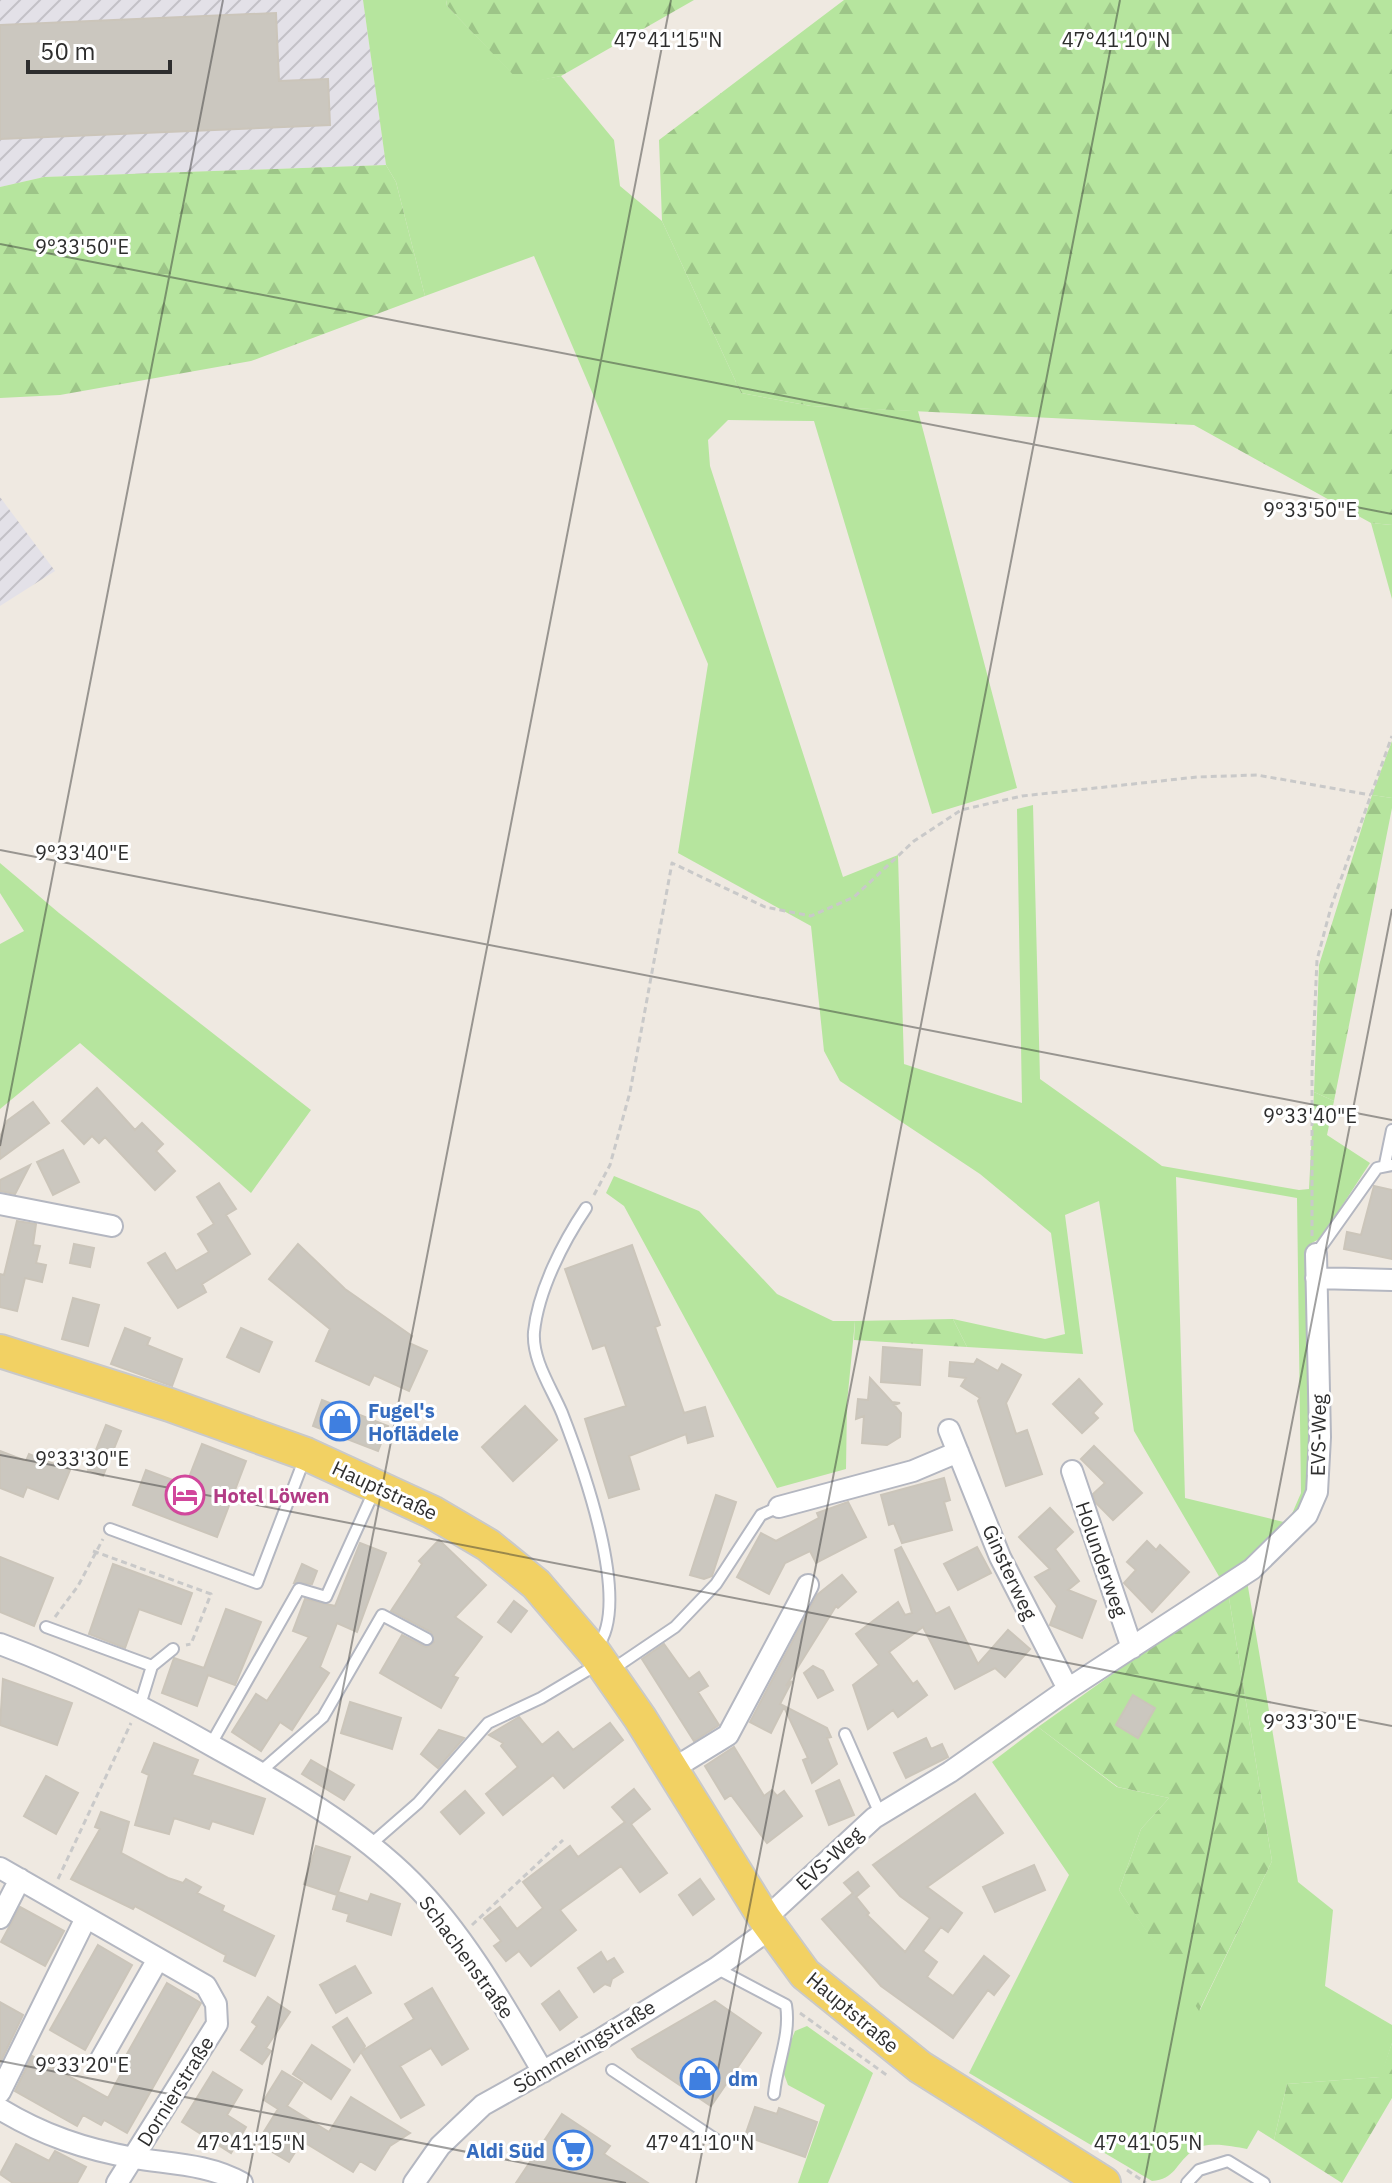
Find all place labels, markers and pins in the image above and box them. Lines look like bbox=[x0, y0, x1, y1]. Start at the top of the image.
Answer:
place label: Fugel's Hoflädele bbox=[368, 1397, 459, 1447]
shop icon: Fugel's Hoflädele bbox=[319, 1400, 361, 1442]
hotel icon: Hotel Löwen bbox=[164, 1474, 206, 1516]
place label: Hotel Löwen bbox=[213, 1482, 330, 1509]
shop icon: dm bbox=[679, 2057, 721, 2099]
place label: dm bbox=[728, 2065, 758, 2092]
supermarket icon: Aldi Süd bbox=[552, 2129, 594, 2171]
place label: Aldi Süd bbox=[466, 2137, 545, 2164]

